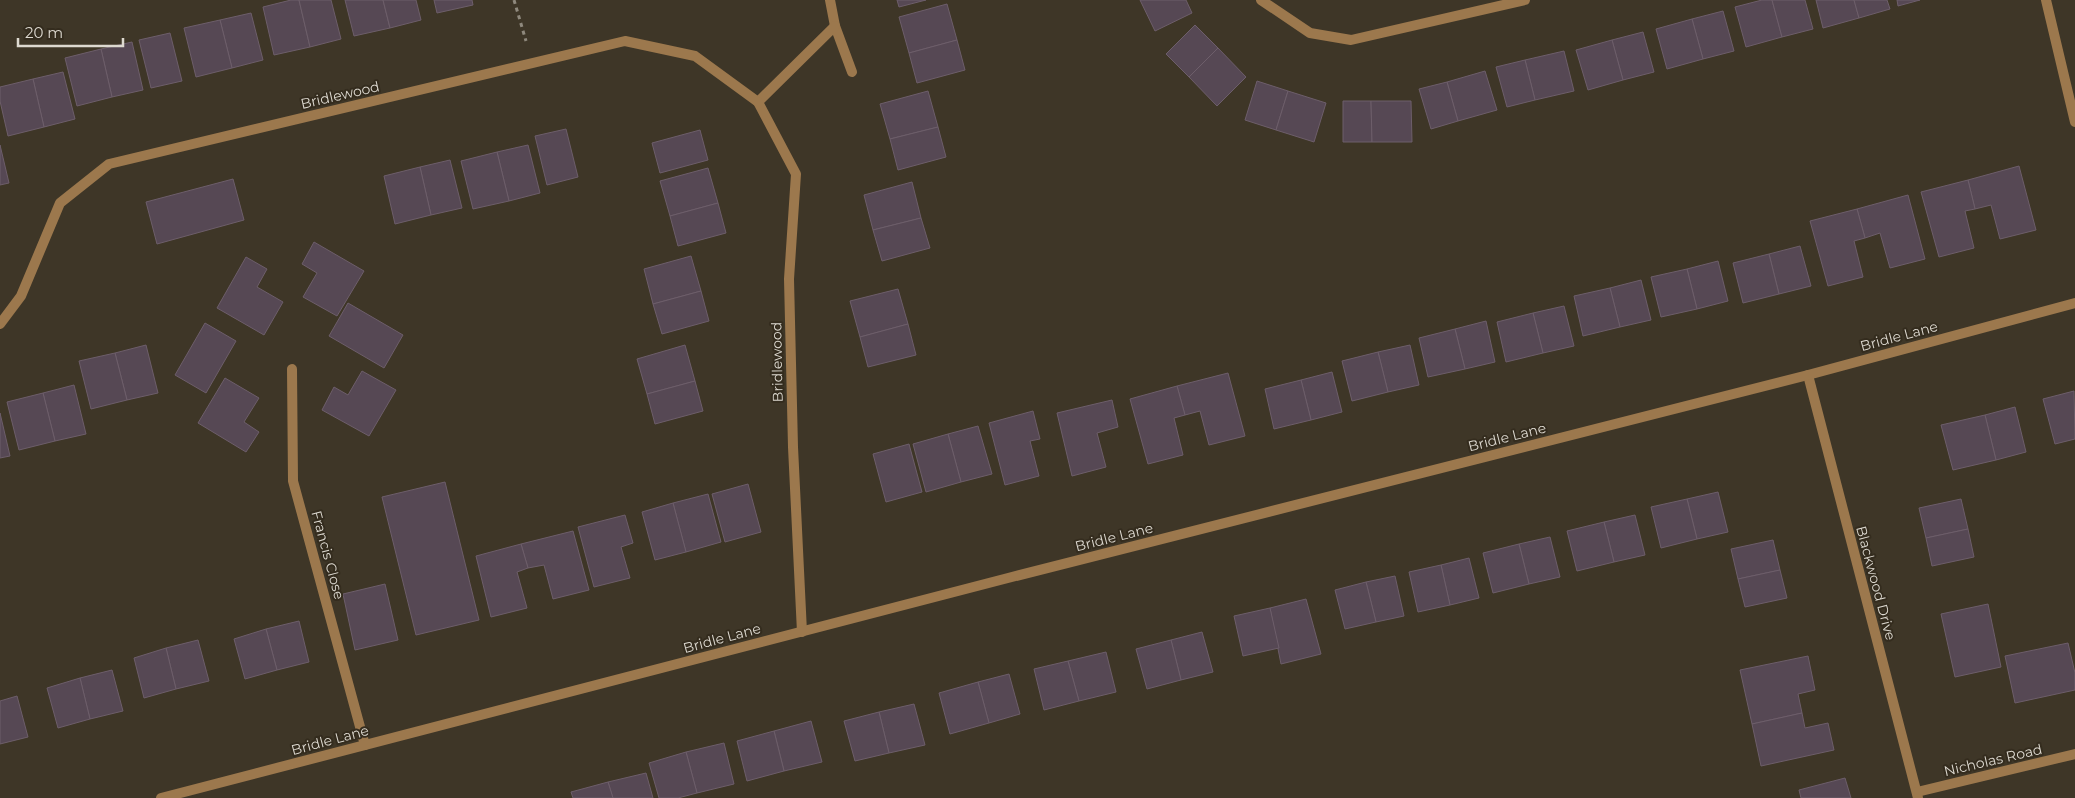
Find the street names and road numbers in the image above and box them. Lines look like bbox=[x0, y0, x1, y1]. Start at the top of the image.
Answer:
street label: Bridlewood bbox=[299, 77, 381, 113]
street label: Bridle Lane bbox=[1858, 317, 1940, 355]
street label: Bridlewood bbox=[767, 322, 787, 402]
street label: Bridle Lane bbox=[1466, 419, 1548, 455]
street label: Francis Close bbox=[307, 509, 349, 601]
street label: Bridle Lane bbox=[1073, 519, 1155, 555]
street label: Blackwood Drive bbox=[1852, 524, 1900, 642]
street label: Bridle Lane bbox=[681, 619, 763, 657]
street label: Bridle Lane bbox=[289, 721, 371, 759]
street label: Nicholas Road bbox=[1942, 740, 2044, 780]

